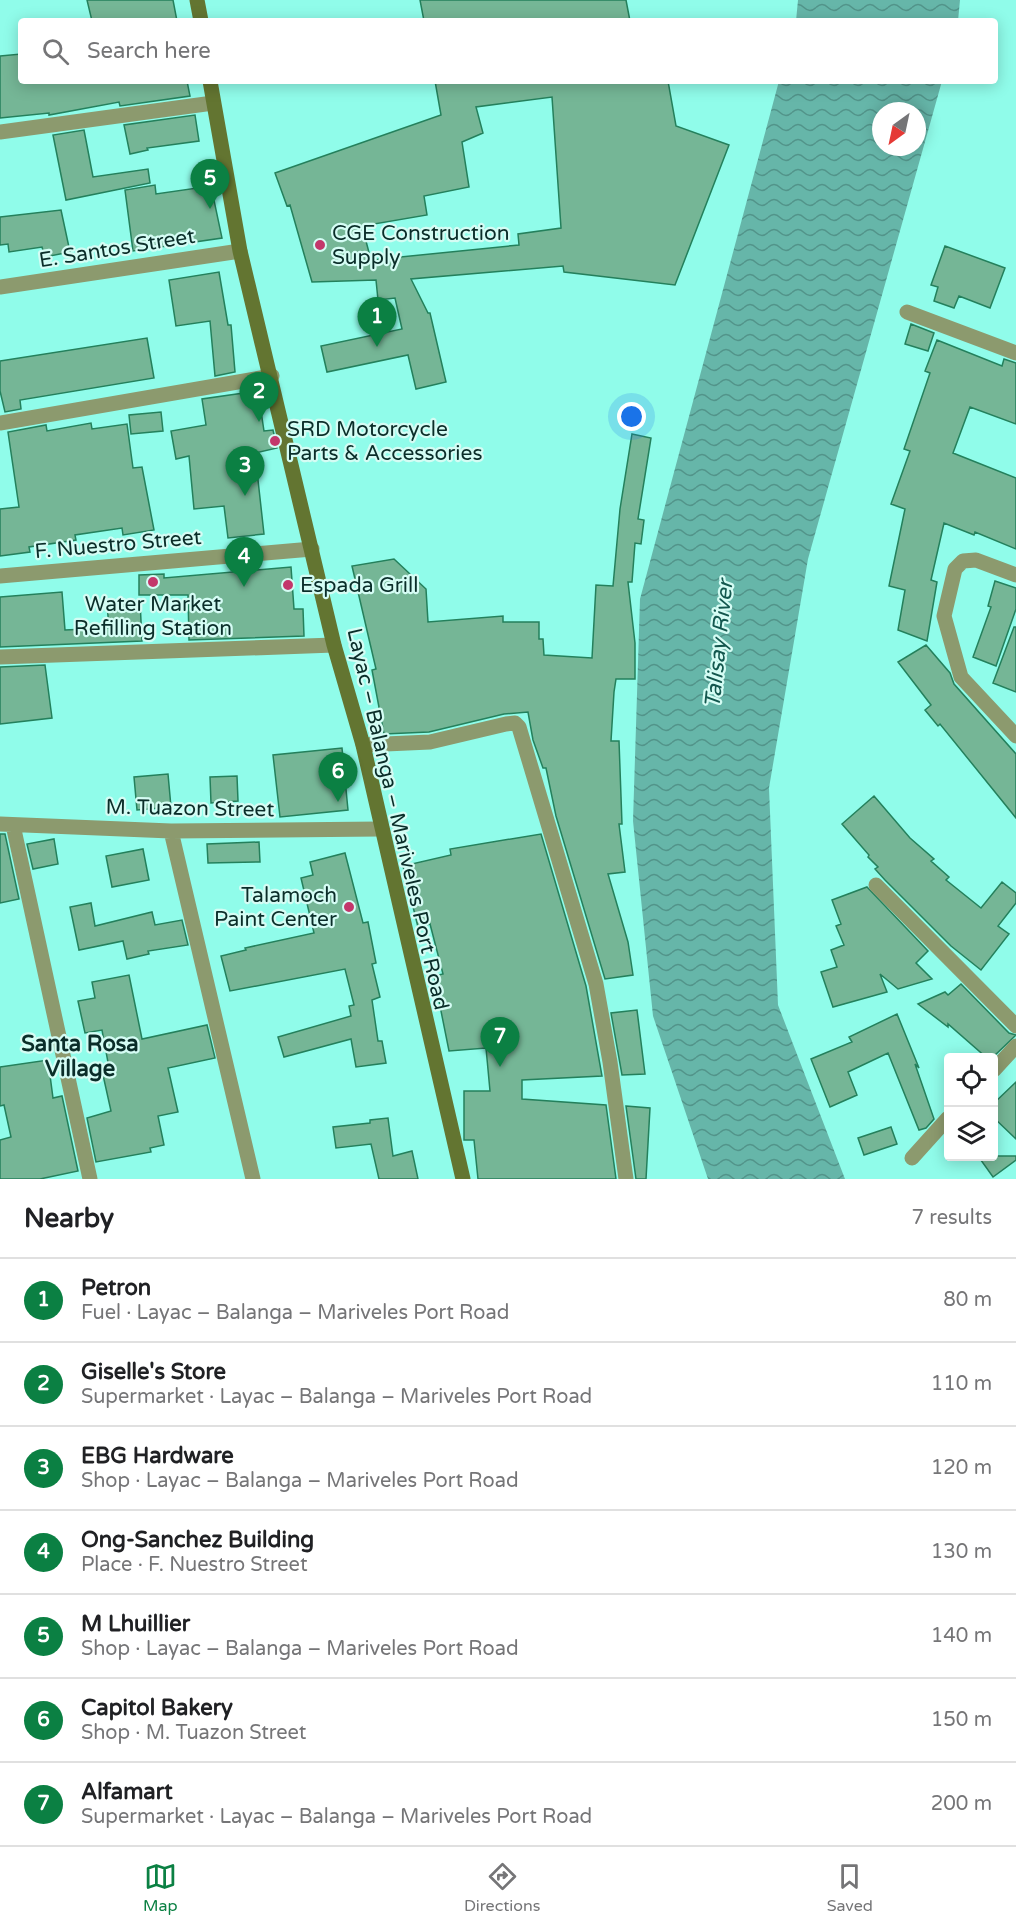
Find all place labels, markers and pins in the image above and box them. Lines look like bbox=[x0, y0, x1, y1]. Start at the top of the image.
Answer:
pin: 5 bbox=[190, 160, 230, 209]
place label: CGE Construction Supply bbox=[332, 221, 510, 270]
marker: CGE Construction Supply bbox=[313, 238, 327, 252]
pin: 1 bbox=[358, 298, 397, 347]
pin: 2 bbox=[240, 372, 278, 422]
place label: SRD Motorcycle Parts & Accessories bbox=[287, 417, 483, 466]
marker: SRD Motorcycle Parts & Accessories bbox=[268, 434, 282, 448]
pin: 3 bbox=[226, 446, 264, 496]
pin: 4 bbox=[224, 538, 264, 587]
place label: Espada Grill bbox=[300, 573, 419, 598]
marker: Water Market Refilling Station bbox=[146, 575, 160, 589]
marker: Espada Grill bbox=[281, 578, 295, 592]
place label: Water Market Refilling Station bbox=[74, 592, 232, 641]
pin: 6 bbox=[318, 752, 358, 802]
place label: Talamoch Paint Center bbox=[214, 883, 337, 932]
marker: Talamoch Paint Center bbox=[342, 900, 356, 914]
pin: 7 bbox=[480, 1018, 520, 1067]

